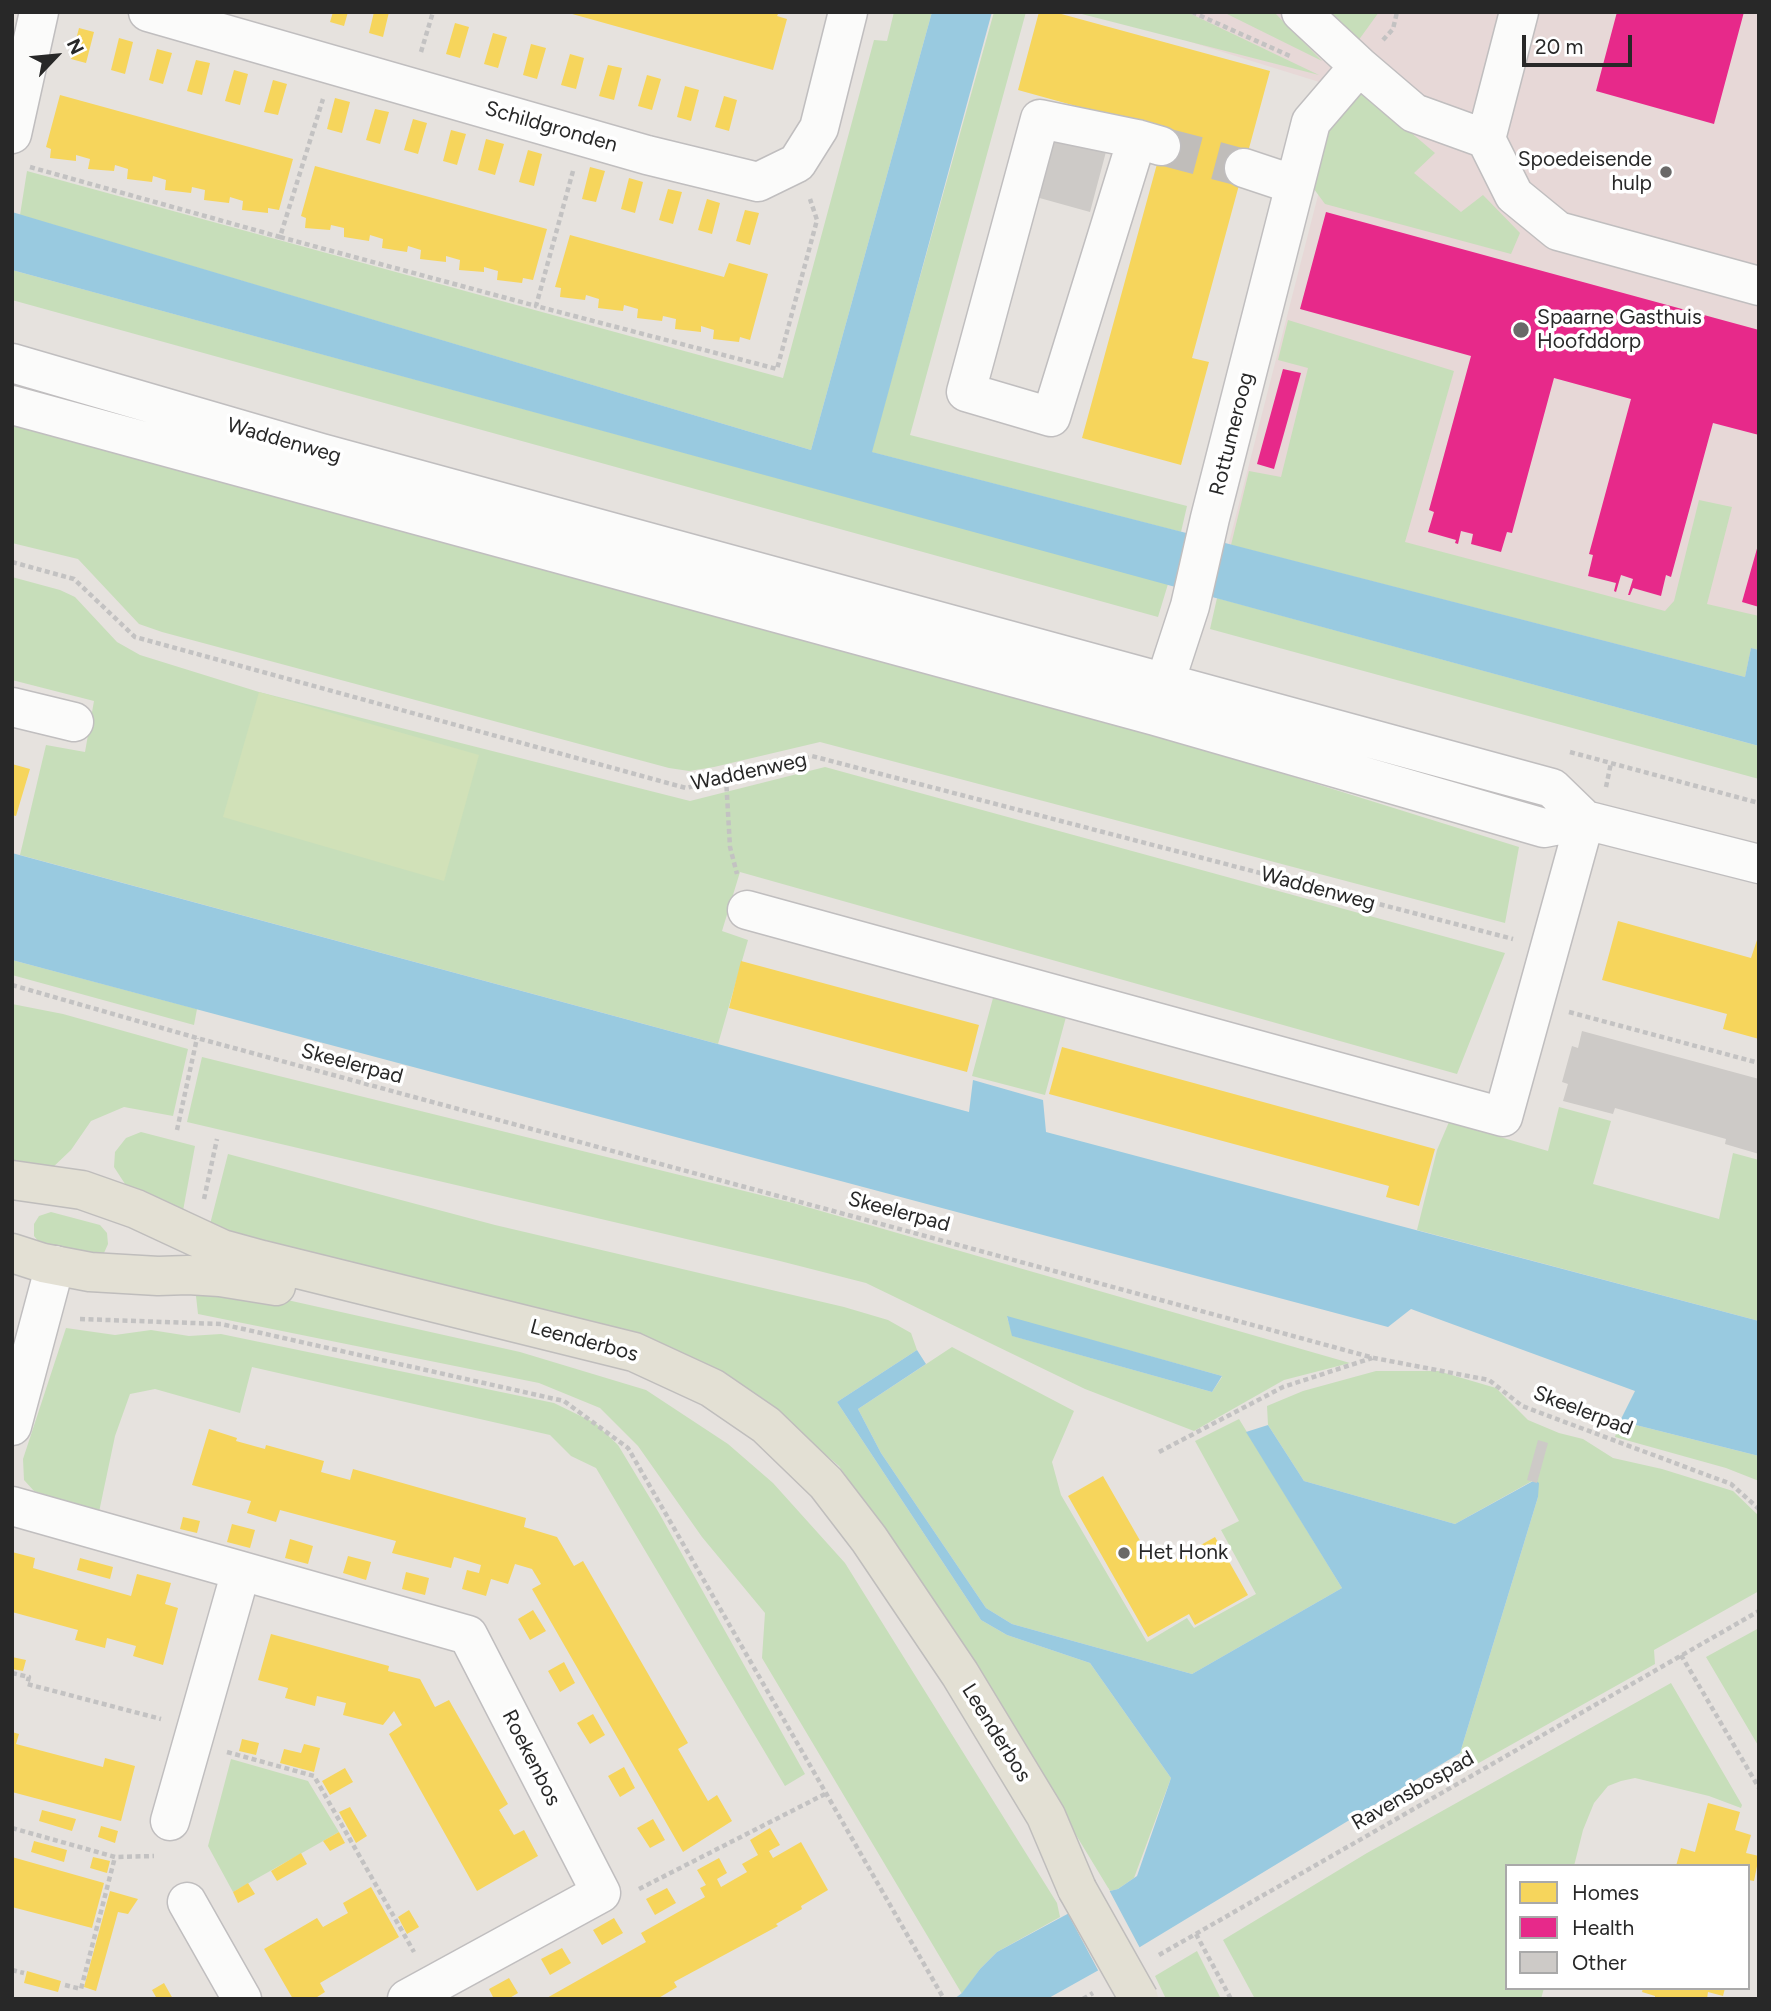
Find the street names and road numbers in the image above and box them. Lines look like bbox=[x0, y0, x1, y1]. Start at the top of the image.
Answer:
street label: Schildgronden bbox=[482, 96, 620, 158]
street label: Rottumeroog bbox=[1205, 370, 1259, 498]
street label: Waddenweg bbox=[224, 413, 344, 469]
street label: Waddenweg bbox=[689, 747, 809, 797]
street label: Waddenweg bbox=[1258, 862, 1378, 916]
street label: Skeelerpad bbox=[298, 1038, 406, 1090]
street label: Skeelerpad bbox=[845, 1186, 953, 1238]
street label: Leenderbos bbox=[527, 1315, 641, 1367]
street label: Skeelerpad bbox=[1530, 1381, 1636, 1441]
street label: Leenderbos bbox=[956, 1679, 1036, 1787]
street label: Roekenbos bbox=[496, 1706, 566, 1810]
street label: Ravensbospad bbox=[1347, 1746, 1479, 1836]

